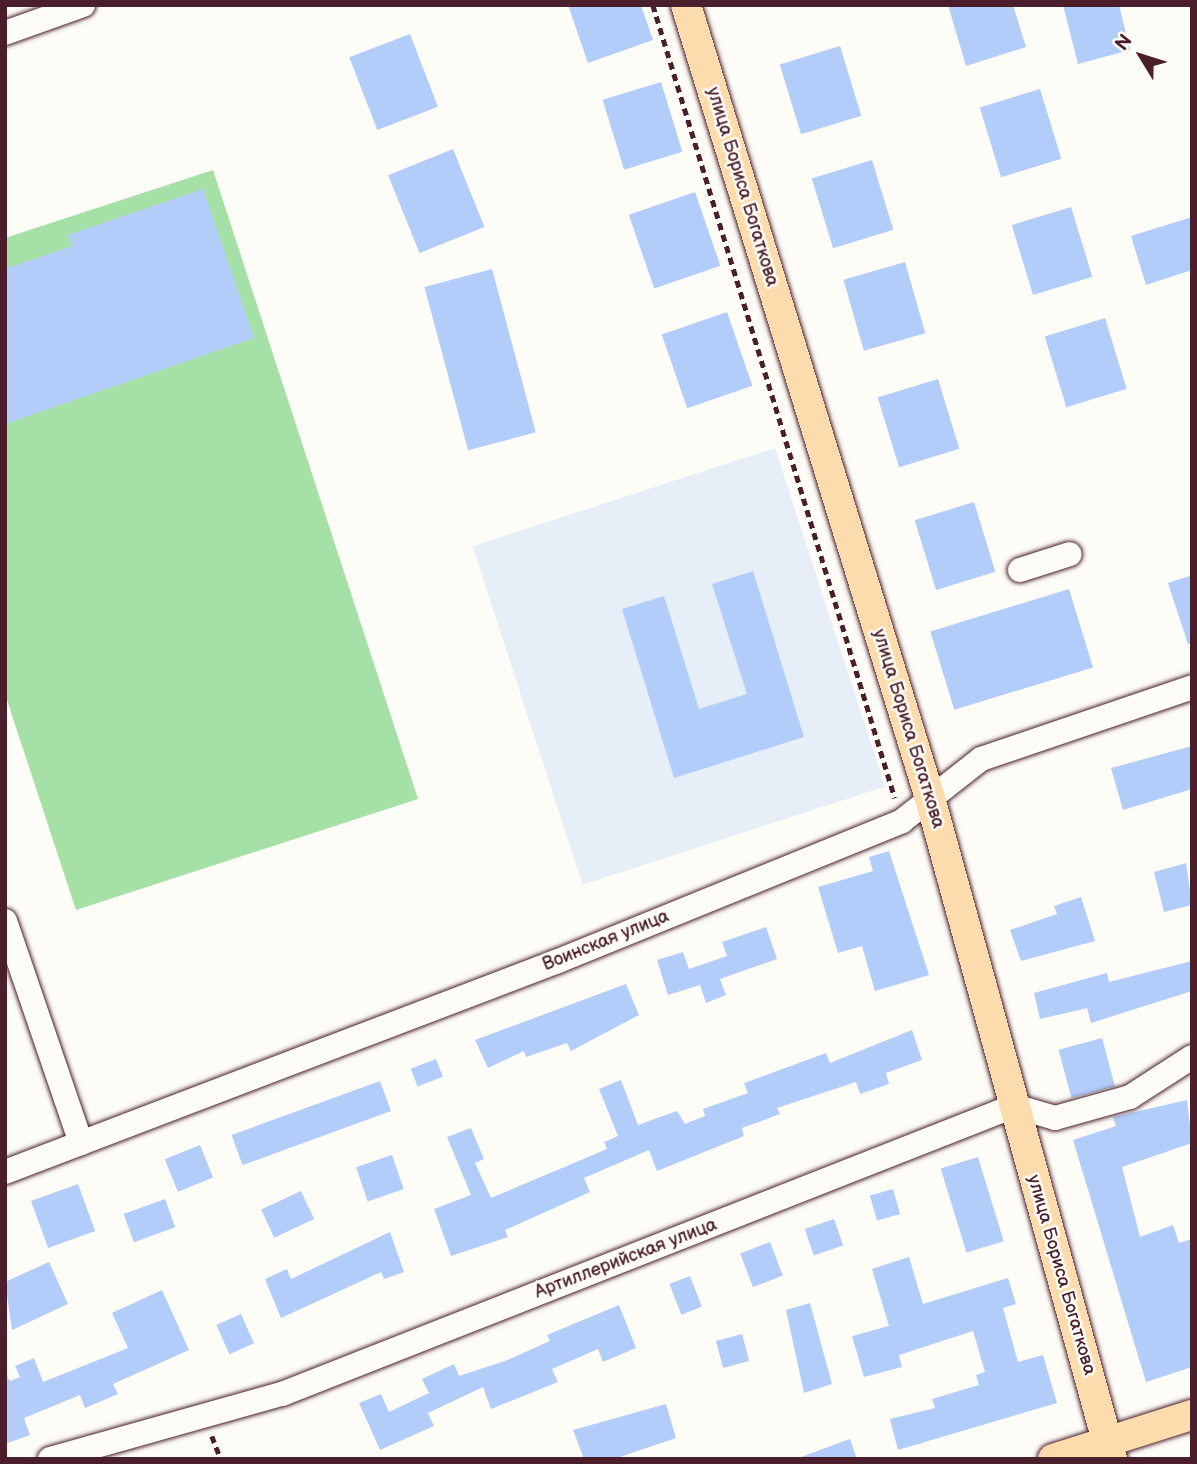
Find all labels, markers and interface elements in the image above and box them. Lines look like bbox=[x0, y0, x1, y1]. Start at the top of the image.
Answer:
north arrow bbox=[1106, 21, 1176, 91]
text: N bbox=[1111, 30, 1138, 55]
street label: улица Бориса Богаткова bbox=[701, 85, 783, 289]
street label: улица Бориса Богаткова bbox=[867, 627, 949, 831]
street label: Воинская улица bbox=[540, 906, 672, 976]
street label: улица Бориса Богаткова bbox=[1022, 1172, 1100, 1378]
street label: Артиллерийская улица bbox=[532, 1214, 720, 1304]

